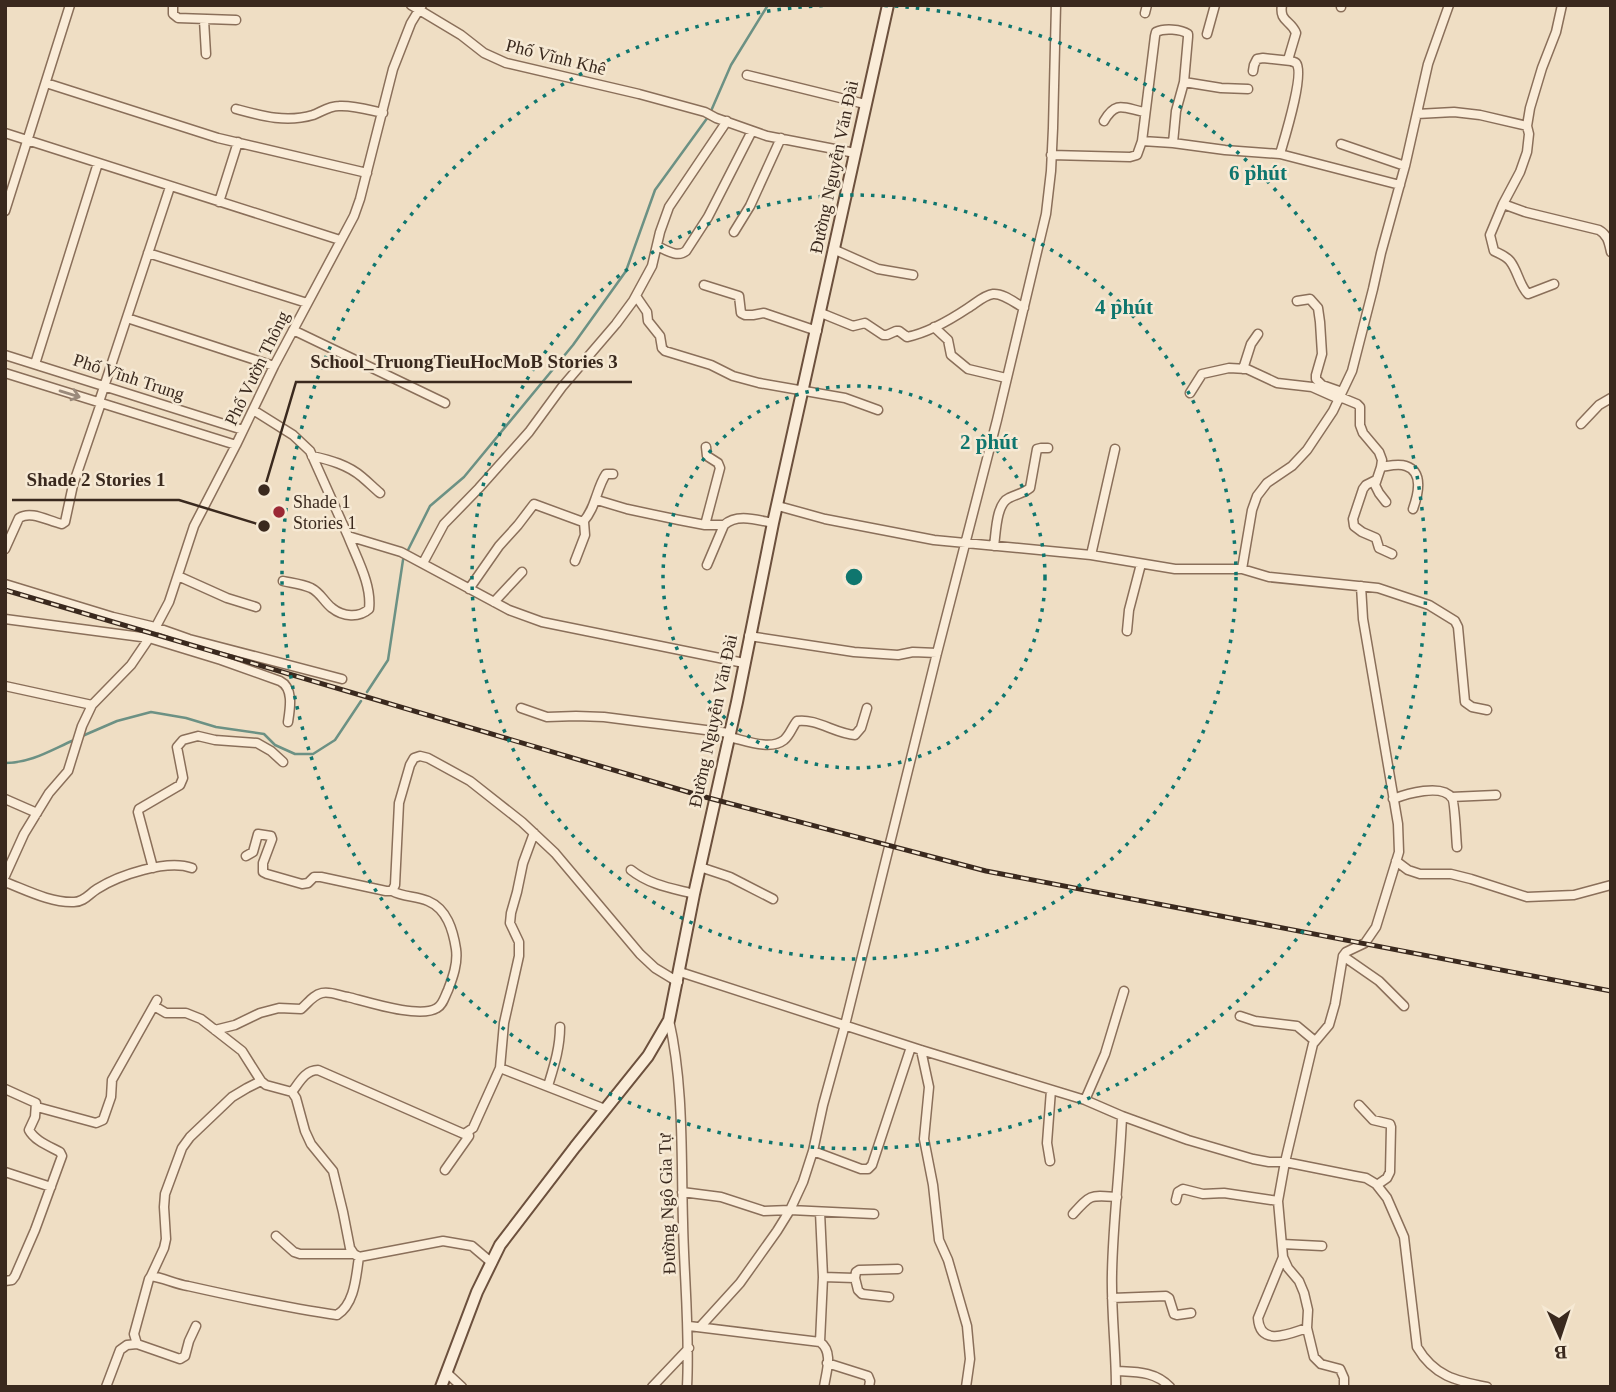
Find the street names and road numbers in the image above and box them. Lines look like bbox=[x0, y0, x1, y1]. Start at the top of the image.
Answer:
street label: Phố Vĩnh Khê bbox=[504, 35, 608, 79]
street label: Đường Nguyễn Văn Đài bbox=[806, 79, 862, 255]
street label: Phố Vườn Thông bbox=[221, 308, 293, 428]
street label: Phố Vĩnh Trung bbox=[71, 350, 187, 404]
street label: Đường Nguyễn Văn Đài bbox=[685, 633, 741, 809]
street label: Đường Ngô Gia Tự bbox=[654, 1132, 679, 1275]

